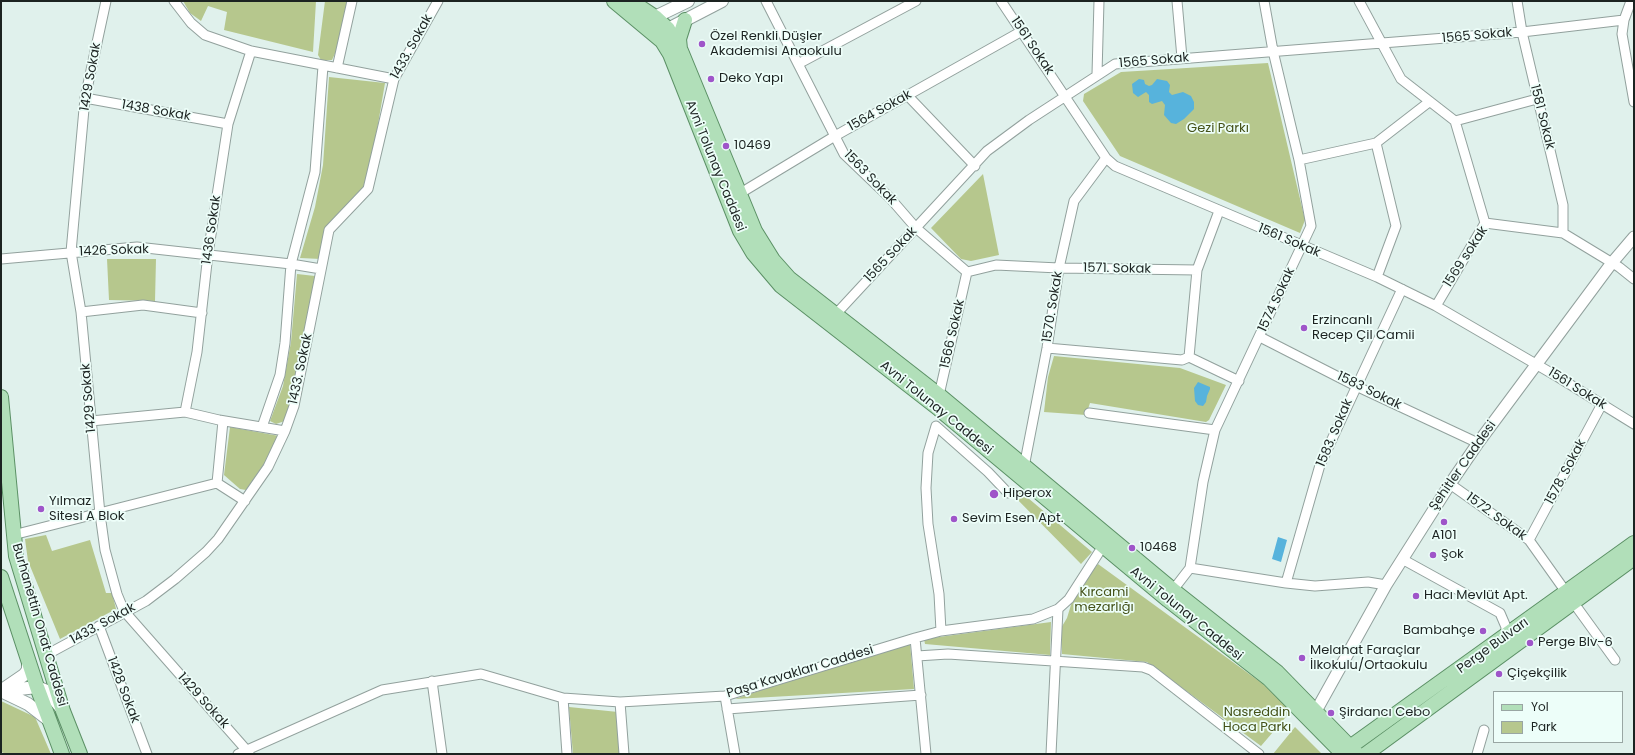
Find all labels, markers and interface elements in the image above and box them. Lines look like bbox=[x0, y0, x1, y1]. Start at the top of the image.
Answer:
street label: 1433. Sokak bbox=[388, 12, 436, 82]
street label: 1561 Sokak bbox=[1007, 14, 1057, 78]
street label: 1565 Sokak bbox=[1441, 25, 1513, 47]
place label: Özel Renkli Düşler Akademisi Anaokulu bbox=[710, 29, 842, 60]
marker: Özel Renkli Düşler Akademisi Anaokulu bbox=[697, 39, 707, 49]
street label: 1429 Sokak bbox=[77, 41, 105, 113]
street label: 1565 Sokak bbox=[1118, 50, 1190, 72]
place label: Deko Yapı bbox=[719, 71, 783, 87]
marker: Deko Yapı bbox=[706, 74, 716, 84]
street label: 1581 Sokak bbox=[1526, 83, 1558, 151]
street label: 1564 Sokak bbox=[845, 87, 915, 135]
street label: 1438 Sokak bbox=[120, 97, 192, 125]
street label: Avni Tolunay Caddesi bbox=[681, 98, 749, 234]
park label: Gezi Parkı bbox=[1187, 121, 1249, 137]
place label: 10469 bbox=[734, 138, 771, 154]
marker: 10469 bbox=[721, 141, 731, 151]
street label: 1563 Sokak bbox=[840, 147, 900, 209]
street label: 1436 Sokak bbox=[199, 194, 225, 266]
street label: 1561 Sokak bbox=[1255, 221, 1323, 261]
street label: 1565 Sokak bbox=[861, 224, 921, 286]
street label: 1569 sokak bbox=[1441, 224, 1491, 290]
street label: 1426 Sokak bbox=[79, 242, 149, 260]
street label: 1571. Sokak bbox=[1083, 261, 1151, 277]
street label: 1574 Sokak bbox=[1255, 265, 1299, 335]
street label: 1570. Sokak bbox=[1040, 270, 1066, 344]
street label: 1566 Sokak bbox=[937, 298, 969, 370]
place label: Erzincanlı Recep Çil Camii bbox=[1312, 313, 1415, 344]
marker: Erzincanlı Recep Çil Camii bbox=[1299, 323, 1309, 333]
street label: 1433. Sokak bbox=[286, 332, 316, 406]
street label: Avni Tolunay Caddesi bbox=[877, 358, 995, 458]
street label: 1429 Sokak bbox=[78, 363, 100, 433]
street label: 1561 Sokak bbox=[1545, 365, 1609, 413]
street label: 1583 Sokak bbox=[1334, 369, 1404, 413]
street label: 1583. Sokak bbox=[1314, 397, 1356, 469]
street label: Şehitler Caddesi bbox=[1426, 418, 1500, 514]
street label: 1578. Sokak bbox=[1542, 437, 1590, 507]
place label: Hiperox bbox=[1003, 486, 1051, 502]
marker: Hiperox bbox=[988, 488, 1000, 500]
street label: 1572. Sokak bbox=[1463, 490, 1529, 544]
place label: Yılmaz Sitesi A Blok bbox=[49, 494, 124, 525]
marker: Yılmaz Sitesi A Blok bbox=[36, 504, 46, 514]
place label: Sevim Esen Apt. bbox=[962, 511, 1063, 527]
marker: Sevim Esen Apt. bbox=[949, 514, 959, 524]
marker: A101 bbox=[1439, 517, 1449, 527]
place label: A101 bbox=[1431, 528, 1457, 544]
place label: 10468 bbox=[1140, 540, 1177, 556]
street label: Burhanettin Onat Caddesi bbox=[8, 542, 70, 708]
marker: 10468 bbox=[1127, 543, 1137, 553]
place label: Şok bbox=[1441, 547, 1464, 563]
marker: Şok bbox=[1428, 550, 1438, 560]
street label: Avni Tolunay Caddesi bbox=[1127, 564, 1245, 664]
park label: Kırcami mezarlığı bbox=[1074, 585, 1134, 616]
place label: Hacı Mevlüt Apt. bbox=[1424, 588, 1528, 604]
marker: Hacı Mevlüt Apt. bbox=[1411, 591, 1421, 601]
street label: 1433. Sokak bbox=[68, 600, 138, 648]
street label: Perge Bulvarı bbox=[1454, 615, 1532, 677]
place label: Bambahçe bbox=[1403, 623, 1475, 639]
marker: Bambahçe bbox=[1478, 626, 1488, 636]
place label: Perge Blv-6 bbox=[1538, 635, 1613, 651]
marker: Perge Blv-6 bbox=[1525, 638, 1535, 648]
street label: Paşa Kavakları Caddesi bbox=[725, 642, 875, 702]
place label: Melahat Faraçlar İlkokulu/Ortaokulu bbox=[1310, 643, 1428, 674]
marker: Melahat Faraçlar İlkokulu/Ortaokulu bbox=[1297, 653, 1307, 663]
street label: 1428 Sokak bbox=[103, 655, 143, 725]
place label: Çiçekçilik bbox=[1507, 666, 1567, 682]
marker: Çiçekçilik bbox=[1494, 669, 1504, 679]
street label: 1429 Sokak bbox=[174, 670, 232, 732]
legend bbox=[1493, 691, 1623, 743]
text: Yol bbox=[1531, 698, 1549, 715]
park label: Nasreddin Hoca Parkı bbox=[1223, 705, 1291, 736]
place label: Şirdancı Cebo bbox=[1339, 705, 1430, 721]
marker: Şirdancı Cebo bbox=[1326, 708, 1336, 718]
text: Park bbox=[1531, 718, 1557, 735]

